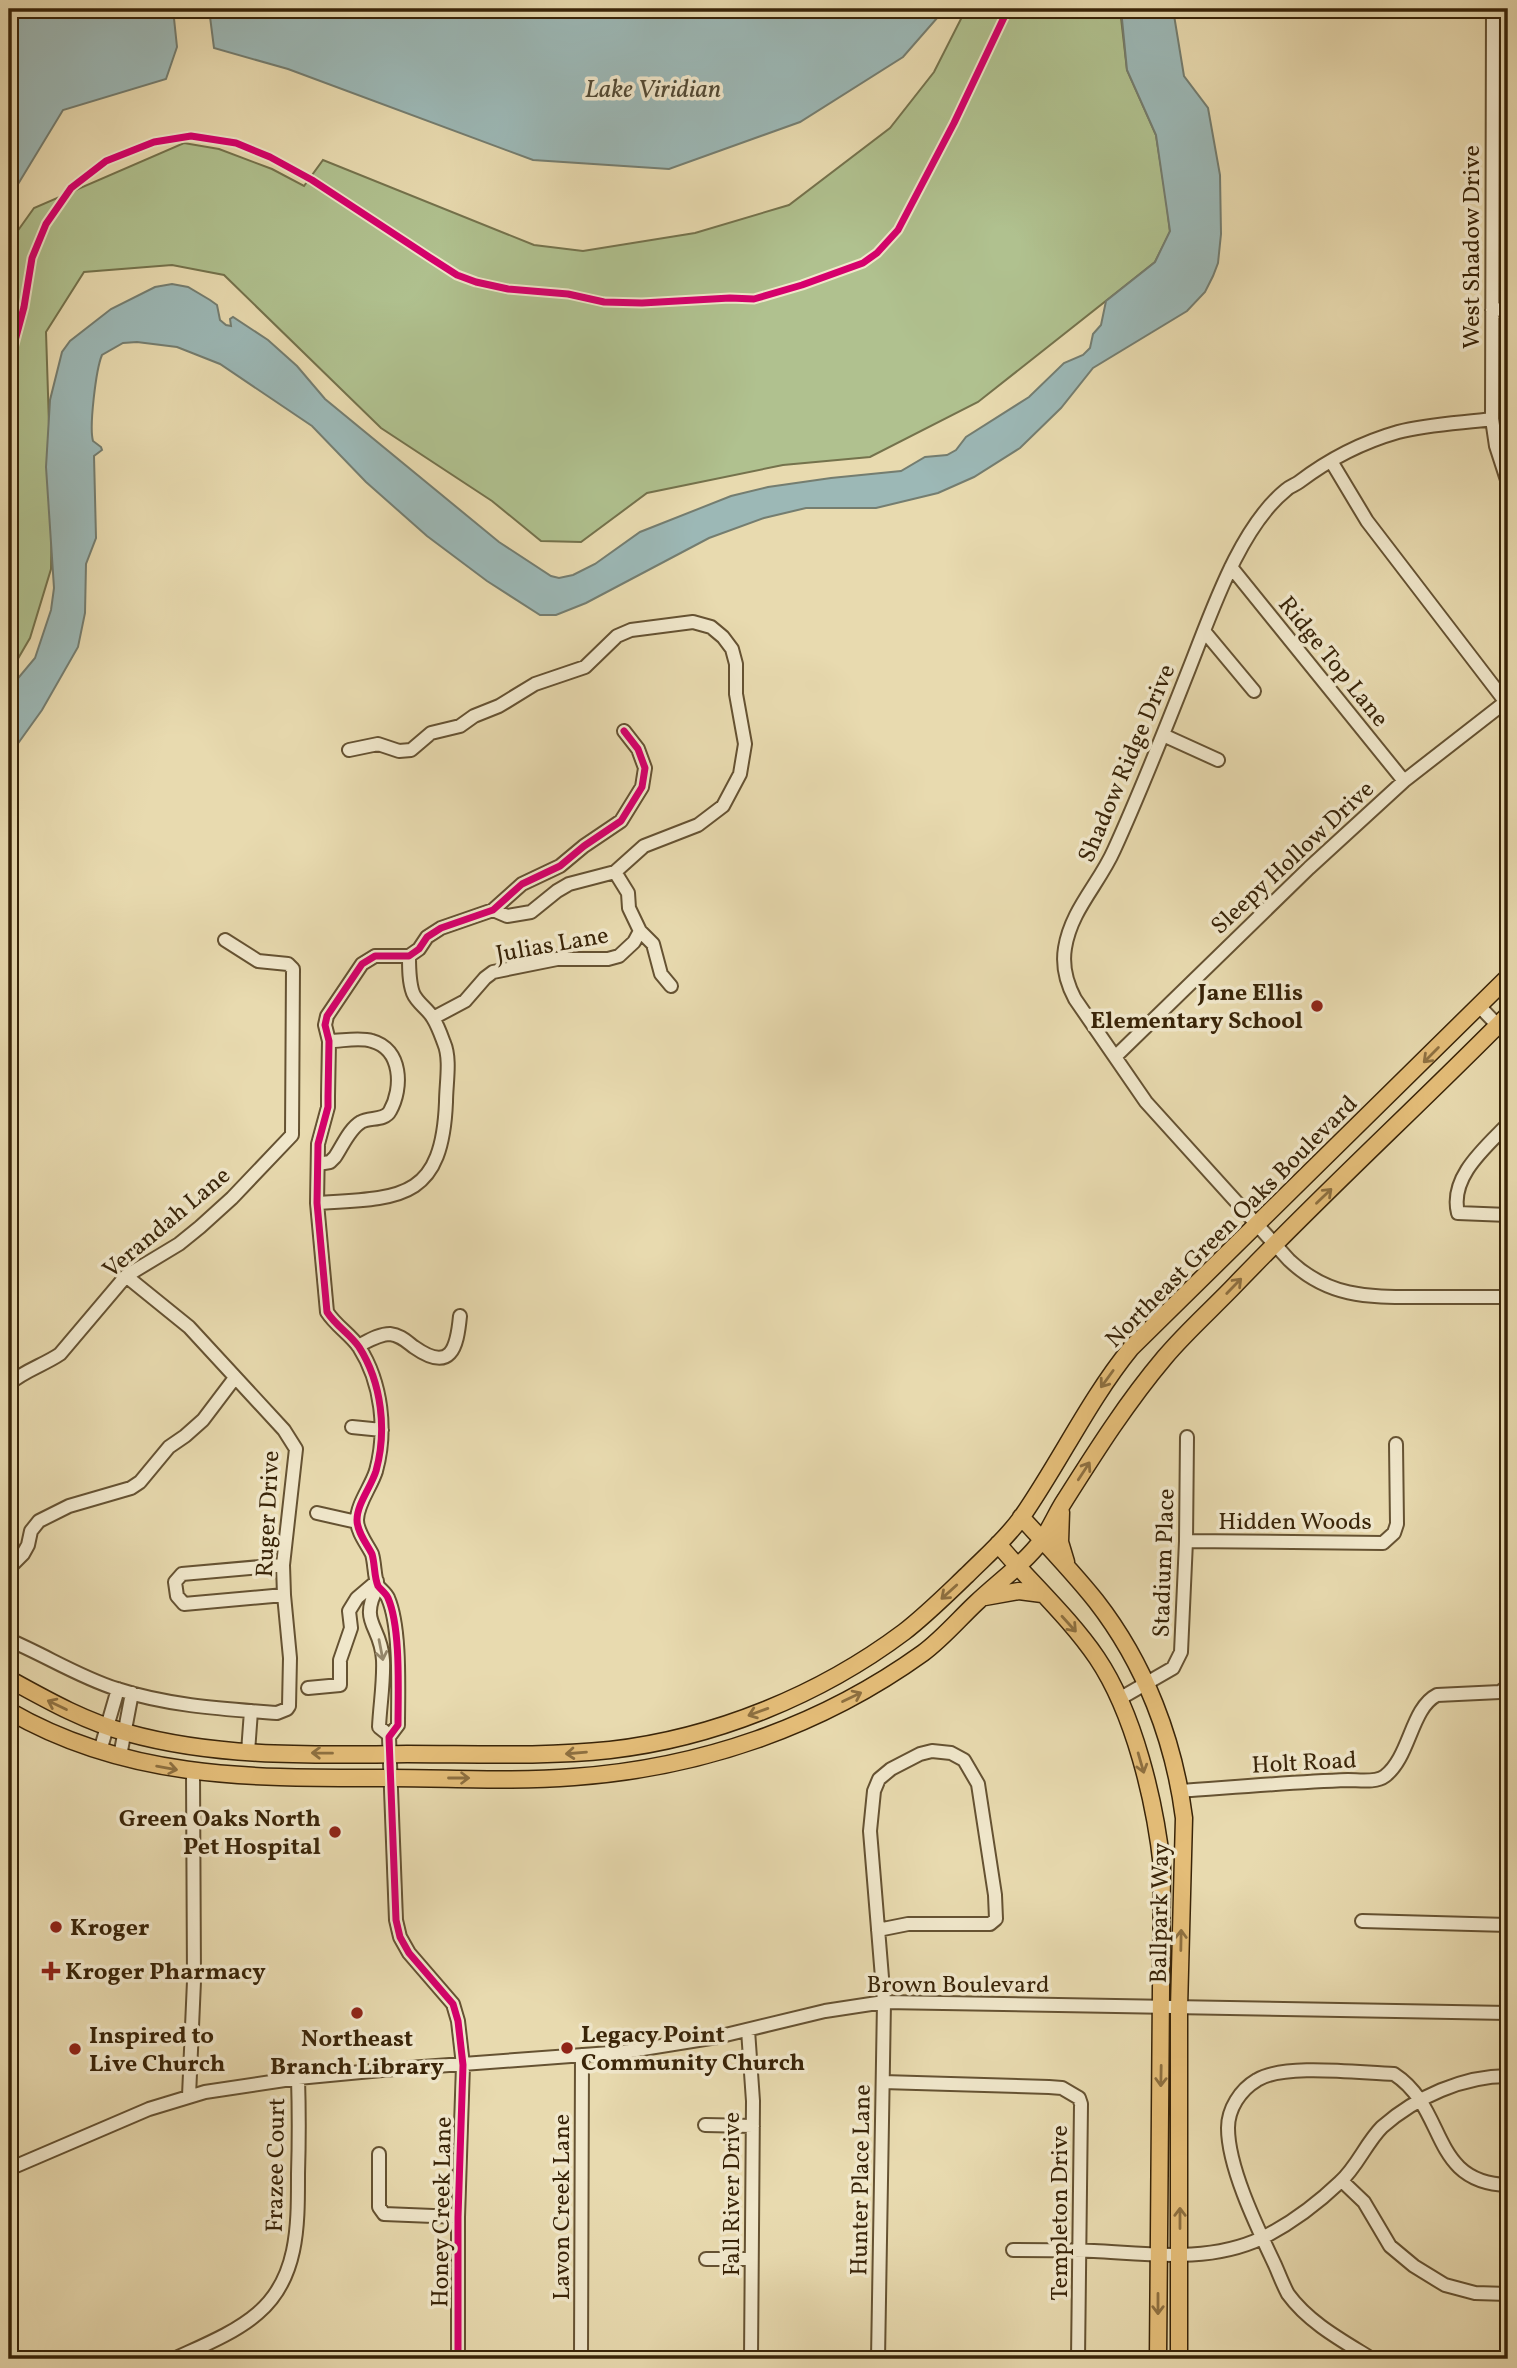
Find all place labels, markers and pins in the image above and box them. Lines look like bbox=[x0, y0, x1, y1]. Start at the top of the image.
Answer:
place label: Jane Ellis Elementary School bbox=[1090, 977, 1303, 1039]
marker: Jane Ellis Elementary School bbox=[1309, 998, 1325, 1014]
place label: Green Oaks North Pet Hospital bbox=[119, 1803, 321, 1865]
marker: Green Oaks North Pet Hospital bbox=[327, 1824, 343, 1840]
place label: Kroger bbox=[70, 1912, 149, 1946]
marker: Kroger bbox=[48, 1919, 64, 1935]
place label: Kroger Pharmacy bbox=[65, 1956, 266, 1990]
marker: Kroger Pharmacy bbox=[43, 1963, 59, 1979]
marker: Northeast Branch Library bbox=[349, 2005, 365, 2021]
place label: Legacy Point Community Church bbox=[581, 2019, 805, 2081]
place label: Inspired to Live Church bbox=[89, 2020, 225, 2082]
place label: Northeast Branch Library bbox=[270, 2023, 444, 2085]
marker: Legacy Point Community Church bbox=[559, 2040, 575, 2056]
marker: Inspired to Live Church bbox=[67, 2041, 83, 2057]

